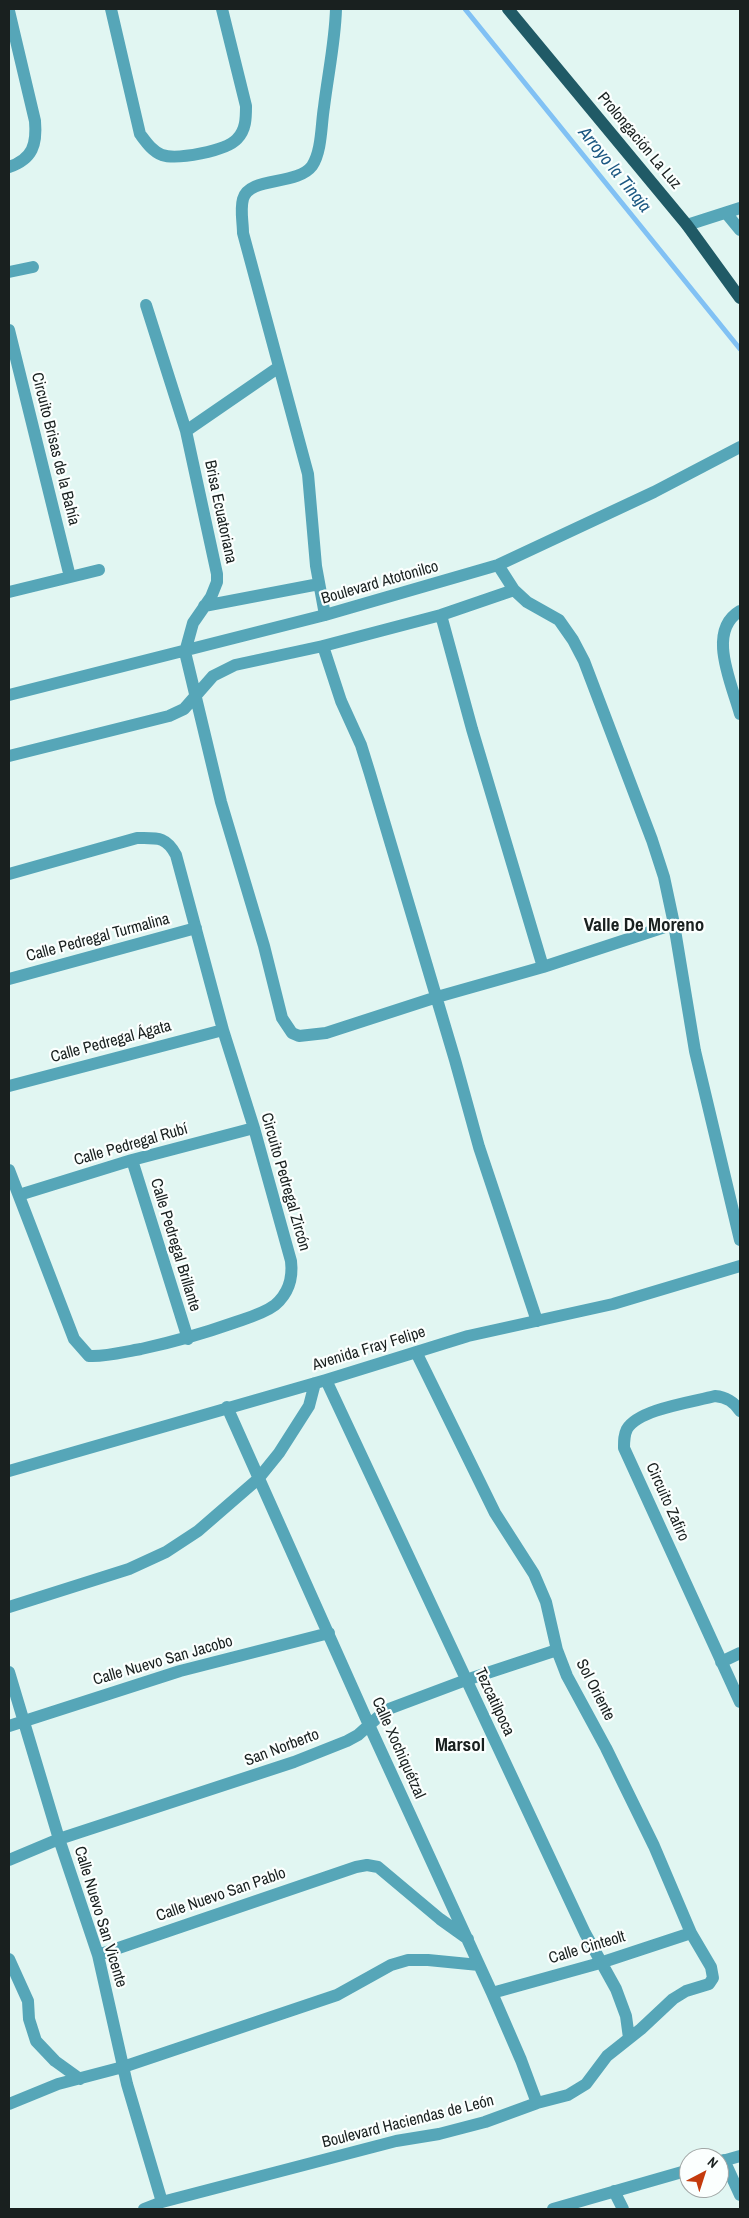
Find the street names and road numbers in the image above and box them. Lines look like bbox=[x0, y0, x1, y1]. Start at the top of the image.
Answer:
street label: Prolongación La Luz bbox=[593, 89, 685, 193]
street label: Circuito Brisas de la Bahía bbox=[27, 371, 83, 527]
street label: Brisa Ecuatoriana bbox=[200, 459, 240, 565]
street label: Boulevard Atotonilco bbox=[319, 557, 441, 609]
street label: Calle Pedregal Turmalina bbox=[24, 910, 172, 966]
street label: Calle Pedregal Ágata bbox=[49, 1017, 173, 1067]
street label: Circuito Pedregal Zircón bbox=[256, 1111, 314, 1253]
street label: Calle Pedregal Rubí bbox=[72, 1120, 190, 1170]
street label: Calle Pedregal Brillante bbox=[146, 1176, 204, 1314]
street label: Avenida Fray Felipe bbox=[310, 1323, 428, 1375]
street label: Circuito Zafiro bbox=[641, 1460, 693, 1544]
street label: Calle Nuevo San Jacobo bbox=[91, 1632, 235, 1690]
street label: Sol Oriente bbox=[571, 1656, 619, 1724]
street label: Tezcatilpoca bbox=[470, 1665, 518, 1739]
street label: Calle Xochiquétzal bbox=[367, 1694, 429, 1802]
street label: San Norberto bbox=[242, 1725, 322, 1771]
street label: Calle Nuevo San Vicente bbox=[69, 1844, 131, 1990]
street label: Calle Nuevo San Pablo bbox=[154, 1864, 288, 1926]
street label: Calle Cinteolt bbox=[547, 1927, 627, 1969]
street label: Boulevard Haciendas de León bbox=[320, 2091, 496, 2153]

